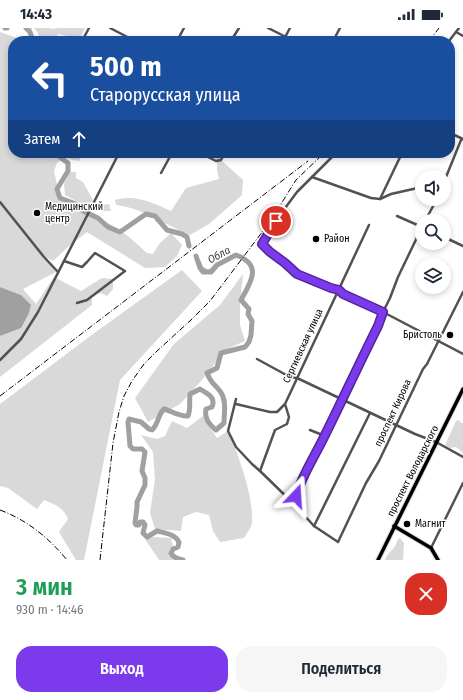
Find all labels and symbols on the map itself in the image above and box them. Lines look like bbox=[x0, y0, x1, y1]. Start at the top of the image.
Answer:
place label: Медицинский центр bbox=[45, 201, 103, 225]
pin bbox=[259, 204, 293, 238]
marker: Медицинский центр bbox=[32, 208, 42, 218]
place label: Район bbox=[324, 233, 350, 245]
marker: Район bbox=[311, 234, 321, 244]
water label: Обла bbox=[205, 243, 233, 266]
street label: Сергиевская улица bbox=[281, 307, 325, 385]
place label: Бристоль bbox=[403, 329, 442, 341]
marker: Бристоль bbox=[445, 330, 455, 340]
street label: проспект Кирова bbox=[372, 377, 414, 448]
street label: проспект Володарского bbox=[385, 423, 441, 519]
position arrow bbox=[275, 475, 317, 517]
place label: Магнит bbox=[415, 518, 447, 530]
marker: Магнит bbox=[402, 519, 412, 529]

